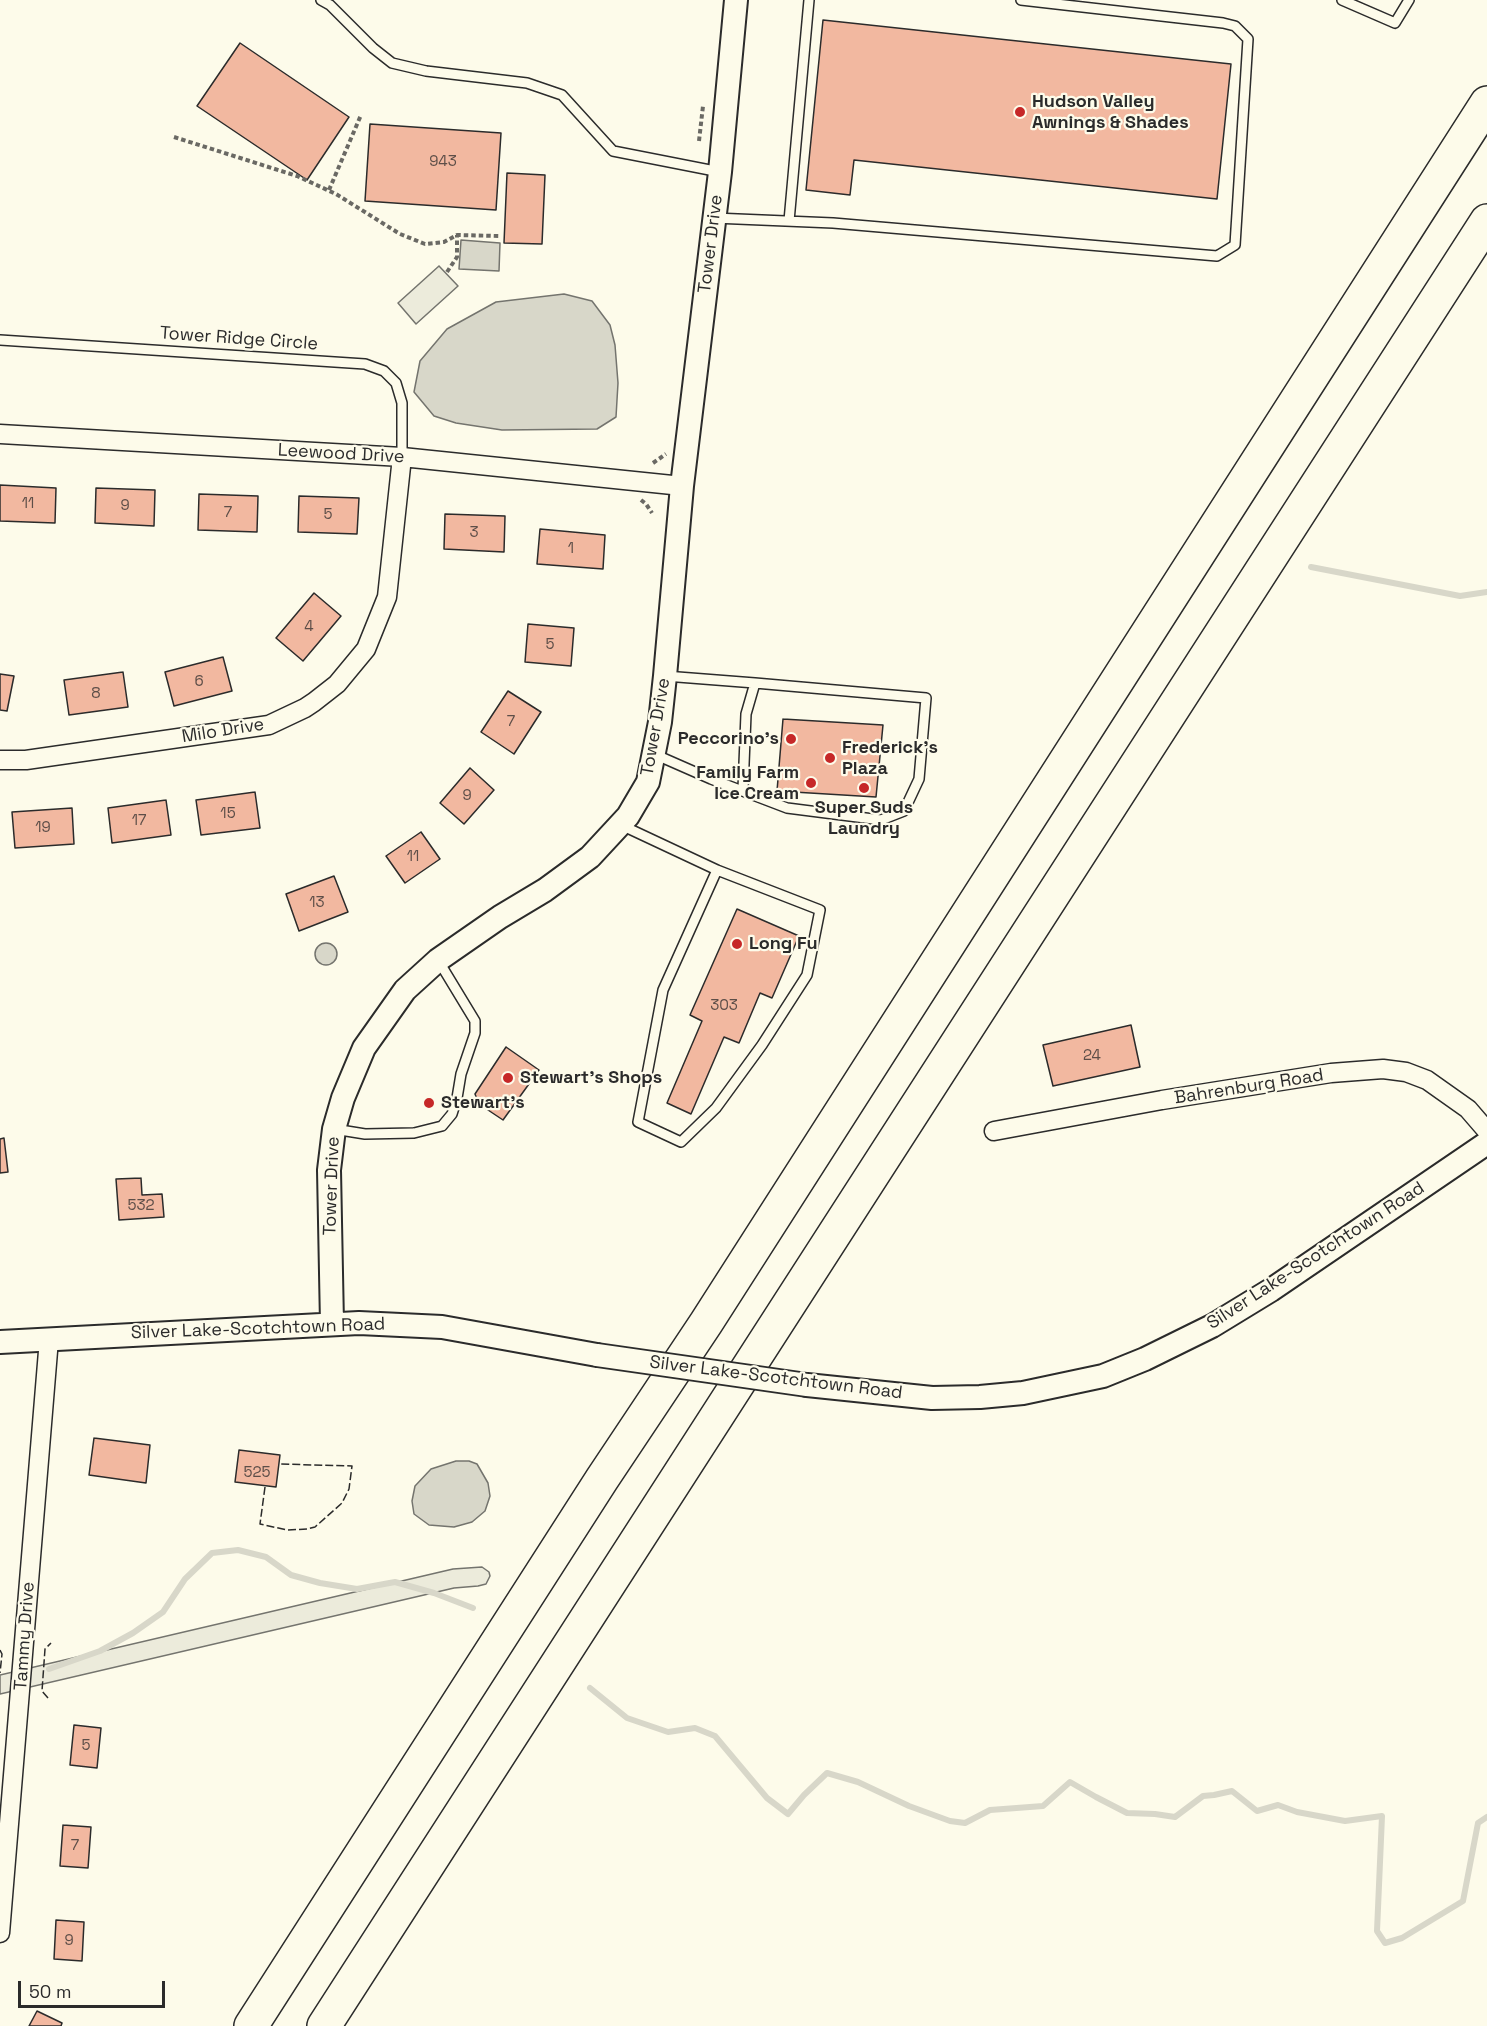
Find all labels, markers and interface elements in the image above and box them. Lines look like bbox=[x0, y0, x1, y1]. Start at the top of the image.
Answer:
place label: Hudson Valley Awnings & Shades bbox=[1032, 91, 1189, 134]
marker: Hudson Valley Awnings & Shades bbox=[1013, 105, 1027, 119]
house number: 943 bbox=[429, 153, 457, 171]
street label: Tower Drive bbox=[694, 193, 728, 295]
street label: Tower Ridge Circle bbox=[159, 323, 319, 355]
street label: Leewood Drive bbox=[277, 440, 405, 468]
house number: 11 bbox=[22, 495, 34, 513]
house number: 9 bbox=[120, 497, 130, 515]
house number: 7 bbox=[224, 504, 232, 522]
house number: 5 bbox=[324, 506, 332, 524]
house number: 3 bbox=[469, 524, 479, 542]
house number: 1 bbox=[568, 540, 574, 558]
house number: 4 bbox=[304, 618, 314, 636]
house number: 5 bbox=[546, 636, 554, 654]
house number: 6 bbox=[194, 673, 204, 691]
street label: Tower Drive bbox=[637, 676, 675, 778]
house number: 8 bbox=[91, 685, 101, 703]
house number: 7 bbox=[507, 713, 515, 731]
street label: Milo Drive bbox=[180, 714, 266, 748]
place label: Peccorino's bbox=[678, 728, 779, 750]
marker: Peccorino's bbox=[784, 732, 798, 746]
place label: Frederick's Plaza bbox=[842, 737, 938, 780]
marker: Frederick's Plaza bbox=[823, 751, 837, 765]
place label: Family Farm Ice Cream bbox=[696, 762, 799, 804]
marker: Family Farm Ice Cream bbox=[804, 776, 818, 790]
marker: Super Suds Laundry bbox=[857, 781, 871, 795]
house number: 9 bbox=[462, 787, 472, 805]
place label: Super Suds Laundry bbox=[815, 797, 913, 840]
house number: 15 bbox=[220, 805, 236, 823]
house number: 17 bbox=[132, 812, 146, 830]
house number: 19 bbox=[35, 819, 51, 837]
house number: 11 bbox=[407, 848, 419, 866]
house number: 13 bbox=[309, 894, 325, 912]
place label: Long Fu bbox=[749, 933, 818, 955]
marker: Long Fu bbox=[730, 937, 744, 951]
house number: 303 bbox=[710, 997, 738, 1015]
house number: 24 bbox=[1083, 1047, 1101, 1065]
street label: Bahrenburg Road bbox=[1173, 1065, 1325, 1109]
place label: Stewart's Shops bbox=[520, 1067, 662, 1089]
marker: Stewart's Shops bbox=[501, 1071, 515, 1085]
place label: Stewart's bbox=[441, 1092, 525, 1114]
marker: Stewart's bbox=[422, 1096, 436, 1110]
street label: Tower Drive bbox=[319, 1136, 345, 1236]
street label: Silver Lake-Scotchtown Road bbox=[1203, 1178, 1429, 1334]
house number: 532 bbox=[127, 1197, 155, 1215]
street label: Silver Lake-Scotchtown Road bbox=[130, 1314, 386, 1344]
street label: Silver Lake-Scotchtown Road bbox=[648, 1352, 904, 1404]
house number: 525 bbox=[244, 1464, 270, 1482]
street label: Tammy Drive bbox=[10, 1581, 40, 1691]
house number: 5 bbox=[82, 1737, 90, 1755]
house number: 7 bbox=[71, 1837, 79, 1855]
house number: 9 bbox=[64, 1932, 74, 1950]
scale bar bbox=[21, 1969, 168, 2007]
text: 50 m bbox=[29, 1980, 71, 2003]

